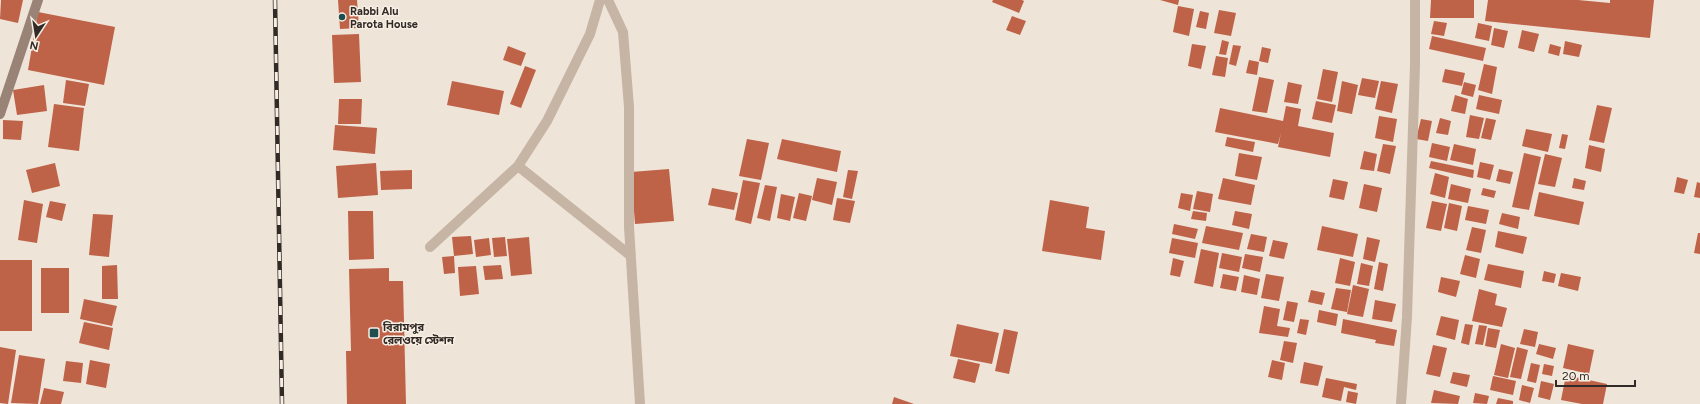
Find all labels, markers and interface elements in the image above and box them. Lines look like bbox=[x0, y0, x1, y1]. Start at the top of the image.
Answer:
place label: Rabbi Alu Parota House bbox=[350, 5, 418, 31]
marker: Rabbi Alu Parota House bbox=[337, 12, 347, 22]
north arrow bbox=[16, 16, 56, 56]
text: N bbox=[29, 38, 40, 53]
place label: বিরামপুর রেলওয়ে স্টেশন bbox=[382, 321, 454, 347]
marker: বিরামপুর রেলওয়ে স্টেশন bbox=[368, 327, 380, 339]
scale bar bbox=[1556, 362, 1635, 388]
text: 20 m bbox=[1562, 369, 1590, 383]

